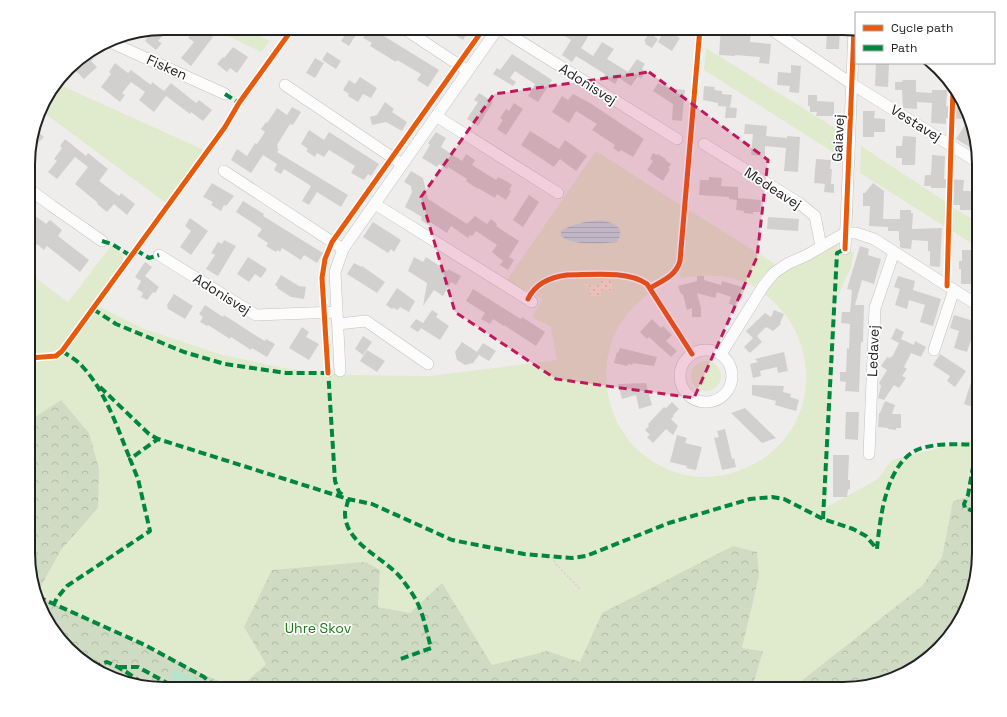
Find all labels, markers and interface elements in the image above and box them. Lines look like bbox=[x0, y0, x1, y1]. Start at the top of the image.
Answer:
legend bbox=[855, 12, 995, 64]
text: Cycle path bbox=[891, 20, 953, 36]
text: Path bbox=[891, 40, 917, 56]
street label: Fisken bbox=[144, 50, 190, 84]
street label: Adonisvej bbox=[556, 59, 620, 109]
street label: Vestavej bbox=[887, 100, 945, 146]
street label: Gaiavej bbox=[828, 114, 848, 162]
street label: Medeavej bbox=[741, 163, 805, 213]
street label: Adonisvej bbox=[190, 269, 254, 319]
street label: Ledavej bbox=[863, 325, 883, 377]
park label: Uhre Skov bbox=[285, 619, 352, 637]

